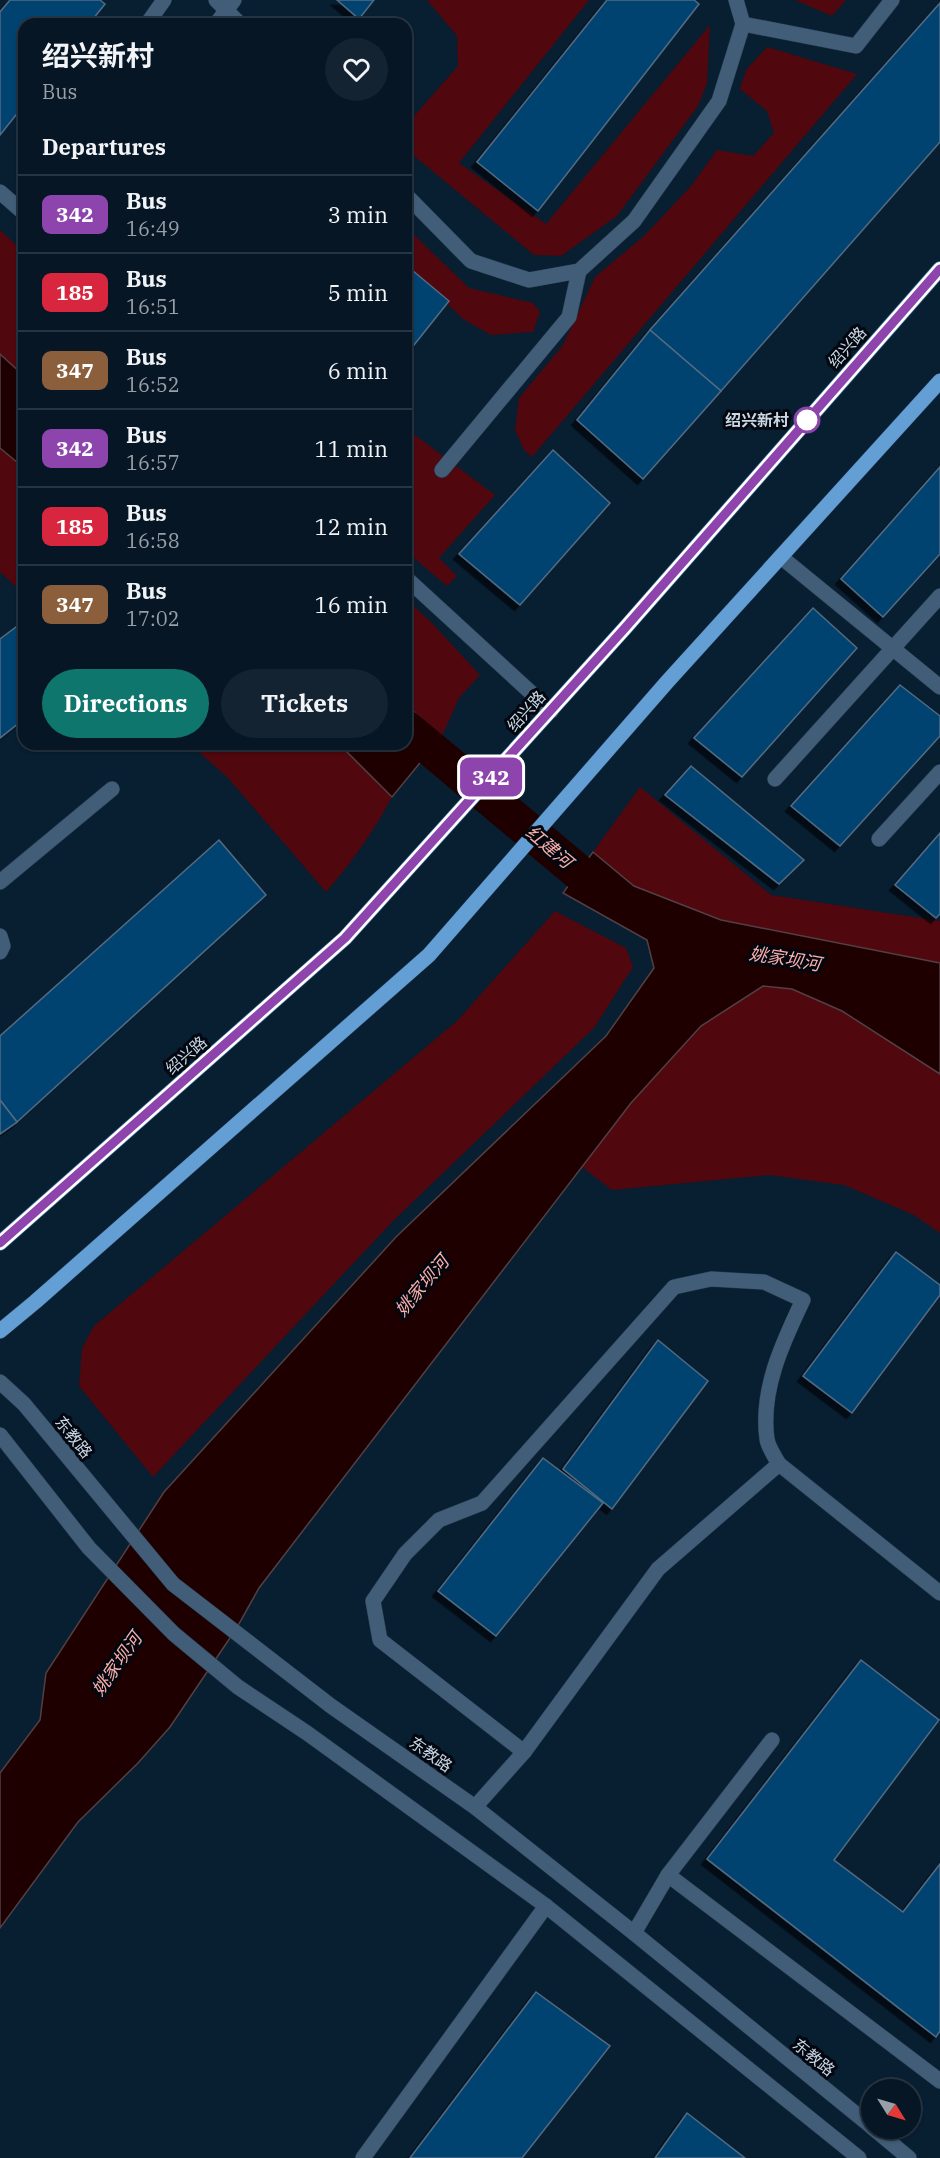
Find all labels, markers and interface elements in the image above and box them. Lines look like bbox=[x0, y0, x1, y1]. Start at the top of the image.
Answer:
text: 绍兴新村 bbox=[42, 37, 154, 74]
button: heart bbox=[325, 38, 388, 101]
text: Bus bbox=[42, 78, 77, 105]
text: Departures bbox=[42, 132, 166, 161]
text: Bus bbox=[126, 186, 167, 215]
text: 342 bbox=[56, 200, 94, 228]
text: 3 min bbox=[328, 200, 388, 229]
text: 16:49 bbox=[126, 215, 180, 242]
text: Bus bbox=[126, 264, 167, 293]
text: 185 bbox=[56, 278, 94, 306]
text: 5 min bbox=[328, 278, 388, 307]
text: 16:51 bbox=[126, 293, 180, 320]
street label: 绍兴路 bbox=[824, 322, 870, 372]
text: Bus bbox=[126, 342, 167, 371]
text: 347 bbox=[56, 356, 94, 384]
text: 6 min bbox=[328, 356, 388, 385]
text: 16:52 bbox=[126, 371, 180, 398]
marker: 绍兴新村 bbox=[794, 407, 820, 433]
place label: 绍兴新村 bbox=[725, 410, 789, 430]
text: Bus bbox=[126, 420, 167, 449]
text: 342 bbox=[56, 434, 94, 462]
text: 11 min bbox=[315, 434, 388, 463]
text: 16:57 bbox=[126, 449, 180, 476]
text: Bus bbox=[126, 498, 167, 527]
text: 185 bbox=[56, 512, 94, 540]
text: 12 min bbox=[315, 512, 388, 541]
text: 16:58 bbox=[126, 527, 180, 554]
text: Bus bbox=[126, 576, 167, 605]
text: 347 bbox=[56, 590, 94, 618]
text: 16 min bbox=[315, 590, 388, 619]
text: 17:02 bbox=[126, 605, 180, 632]
button: Directions bbox=[42, 669, 209, 738]
button: Tickets bbox=[221, 669, 388, 738]
street label: 绍兴路 bbox=[503, 686, 549, 736]
line badge: 342 bbox=[456, 758, 526, 796]
text: 342 bbox=[472, 763, 510, 791]
water label: 红建河 bbox=[521, 820, 580, 875]
water label: 姚家坝河 bbox=[748, 942, 825, 976]
street label: 绍兴路 bbox=[161, 1032, 211, 1078]
water label: 姚家坝河 bbox=[390, 1248, 455, 1321]
street label: 东教路 bbox=[51, 1412, 97, 1462]
water label: 姚家坝河 bbox=[87, 1625, 148, 1700]
street label: 东教路 bbox=[406, 1732, 456, 1776]
street label: 东教路 bbox=[789, 2034, 839, 2080]
north arrow bbox=[861, 2079, 921, 2139]
map controls bbox=[861, 2079, 921, 2139]

